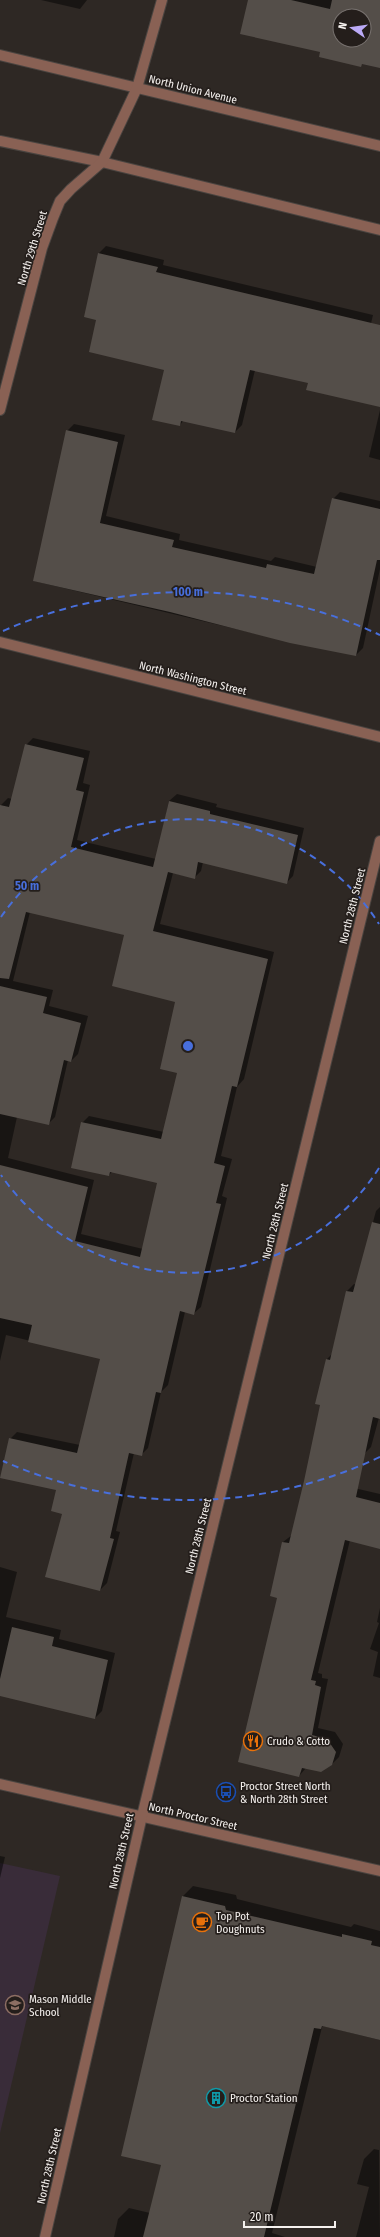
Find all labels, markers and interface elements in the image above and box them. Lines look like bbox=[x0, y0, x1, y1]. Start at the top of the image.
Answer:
north arrow bbox=[332, 8, 372, 48]
text: N bbox=[336, 21, 350, 31]
street label: North Union Avenue bbox=[147, 72, 238, 107]
street label: North 29th Street bbox=[15, 209, 50, 287]
text: 100 m bbox=[173, 585, 203, 599]
street label: North Washington Street bbox=[138, 659, 248, 698]
street label: North 28th Street bbox=[337, 866, 368, 945]
text: 50 m bbox=[15, 879, 39, 893]
centre of rings bbox=[181, 1039, 195, 1053]
street label: North 28th Street bbox=[260, 1181, 291, 1260]
street label: North 28th Street bbox=[183, 1496, 214, 1575]
restaurant icon: Crudo & Cotto bbox=[242, 1730, 264, 1752]
place label: Crudo & Cotto bbox=[267, 1735, 330, 1748]
place label: Proctor Street North & North 28th Street bbox=[240, 1780, 331, 1806]
bus stop icon: Proctor Street North & North 28th Street bbox=[215, 1781, 237, 1803]
street label: North Proctor Street bbox=[147, 1800, 239, 1833]
street label: North 28th Street bbox=[106, 1811, 137, 1890]
place label: Top Pot Doughnuts bbox=[216, 1910, 265, 1936]
cafe icon: Top Pot Doughnuts bbox=[191, 1911, 213, 1933]
place label: Mason Middle School bbox=[29, 1993, 92, 2019]
school or university icon: Mason Middle School bbox=[4, 1994, 26, 2016]
building icon: Proctor Station bbox=[205, 2087, 227, 2109]
place label: Proctor Station bbox=[230, 2092, 298, 2105]
street label: North 28th Street bbox=[34, 2126, 65, 2205]
scale bar bbox=[244, 2203, 335, 2229]
text: 20 m bbox=[250, 2210, 274, 2224]

